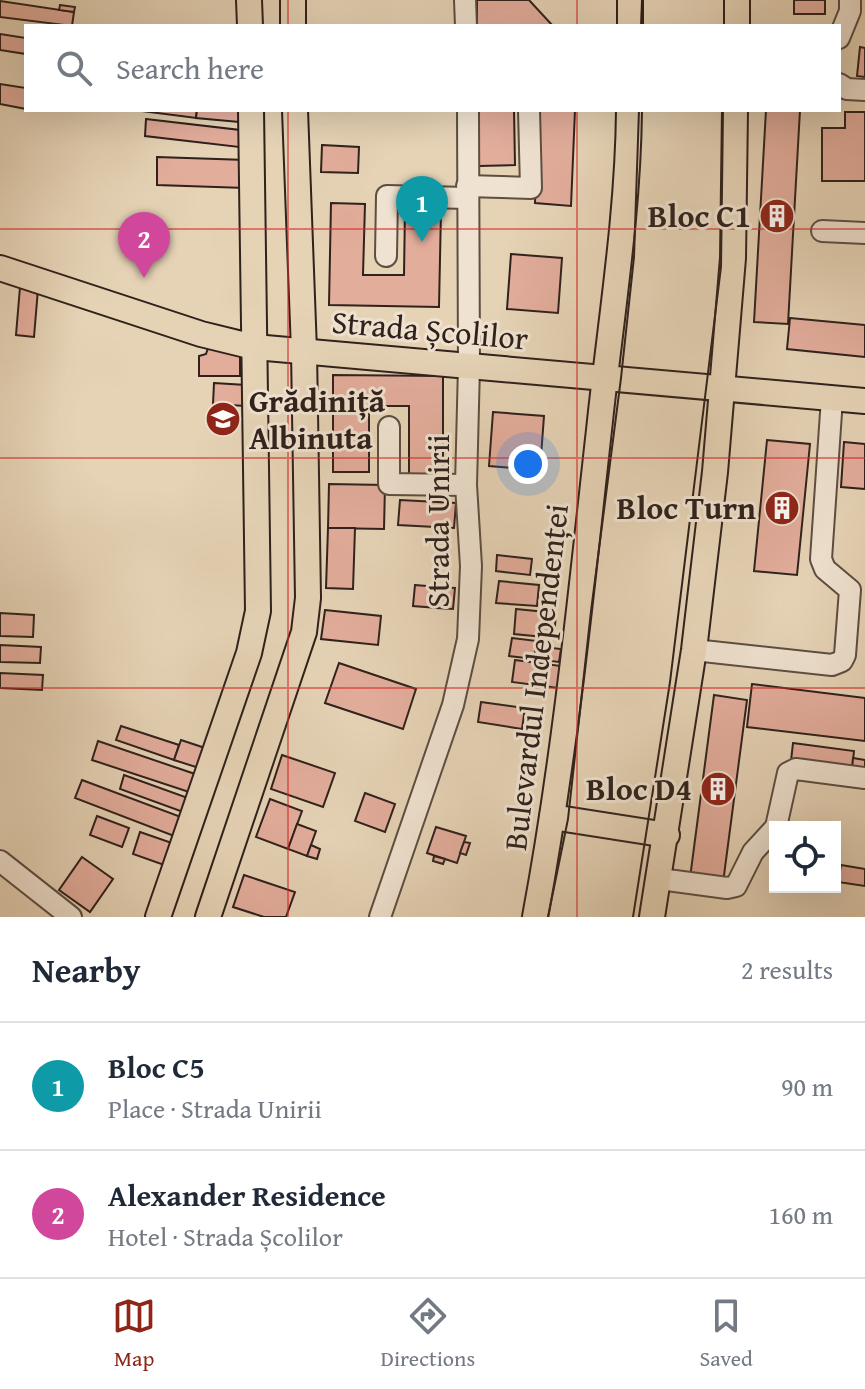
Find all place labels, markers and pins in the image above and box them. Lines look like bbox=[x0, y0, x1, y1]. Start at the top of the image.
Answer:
pin: 1 bbox=[396, 176, 448, 242]
place label: Bloc C1 bbox=[648, 192, 751, 239]
building icon: Bloc C1 bbox=[758, 197, 796, 235]
pin: 2 bbox=[118, 212, 170, 278]
place label: Grădiniță Albinuta bbox=[249, 377, 386, 461]
school or university icon: Grădiniță Albinuta bbox=[204, 400, 242, 438]
place label: Bloc Turn bbox=[617, 484, 756, 531]
building icon: Bloc Turn bbox=[763, 489, 801, 527]
place label: Bloc D4 bbox=[586, 765, 692, 812]
building icon: Bloc D4 bbox=[699, 770, 737, 808]

